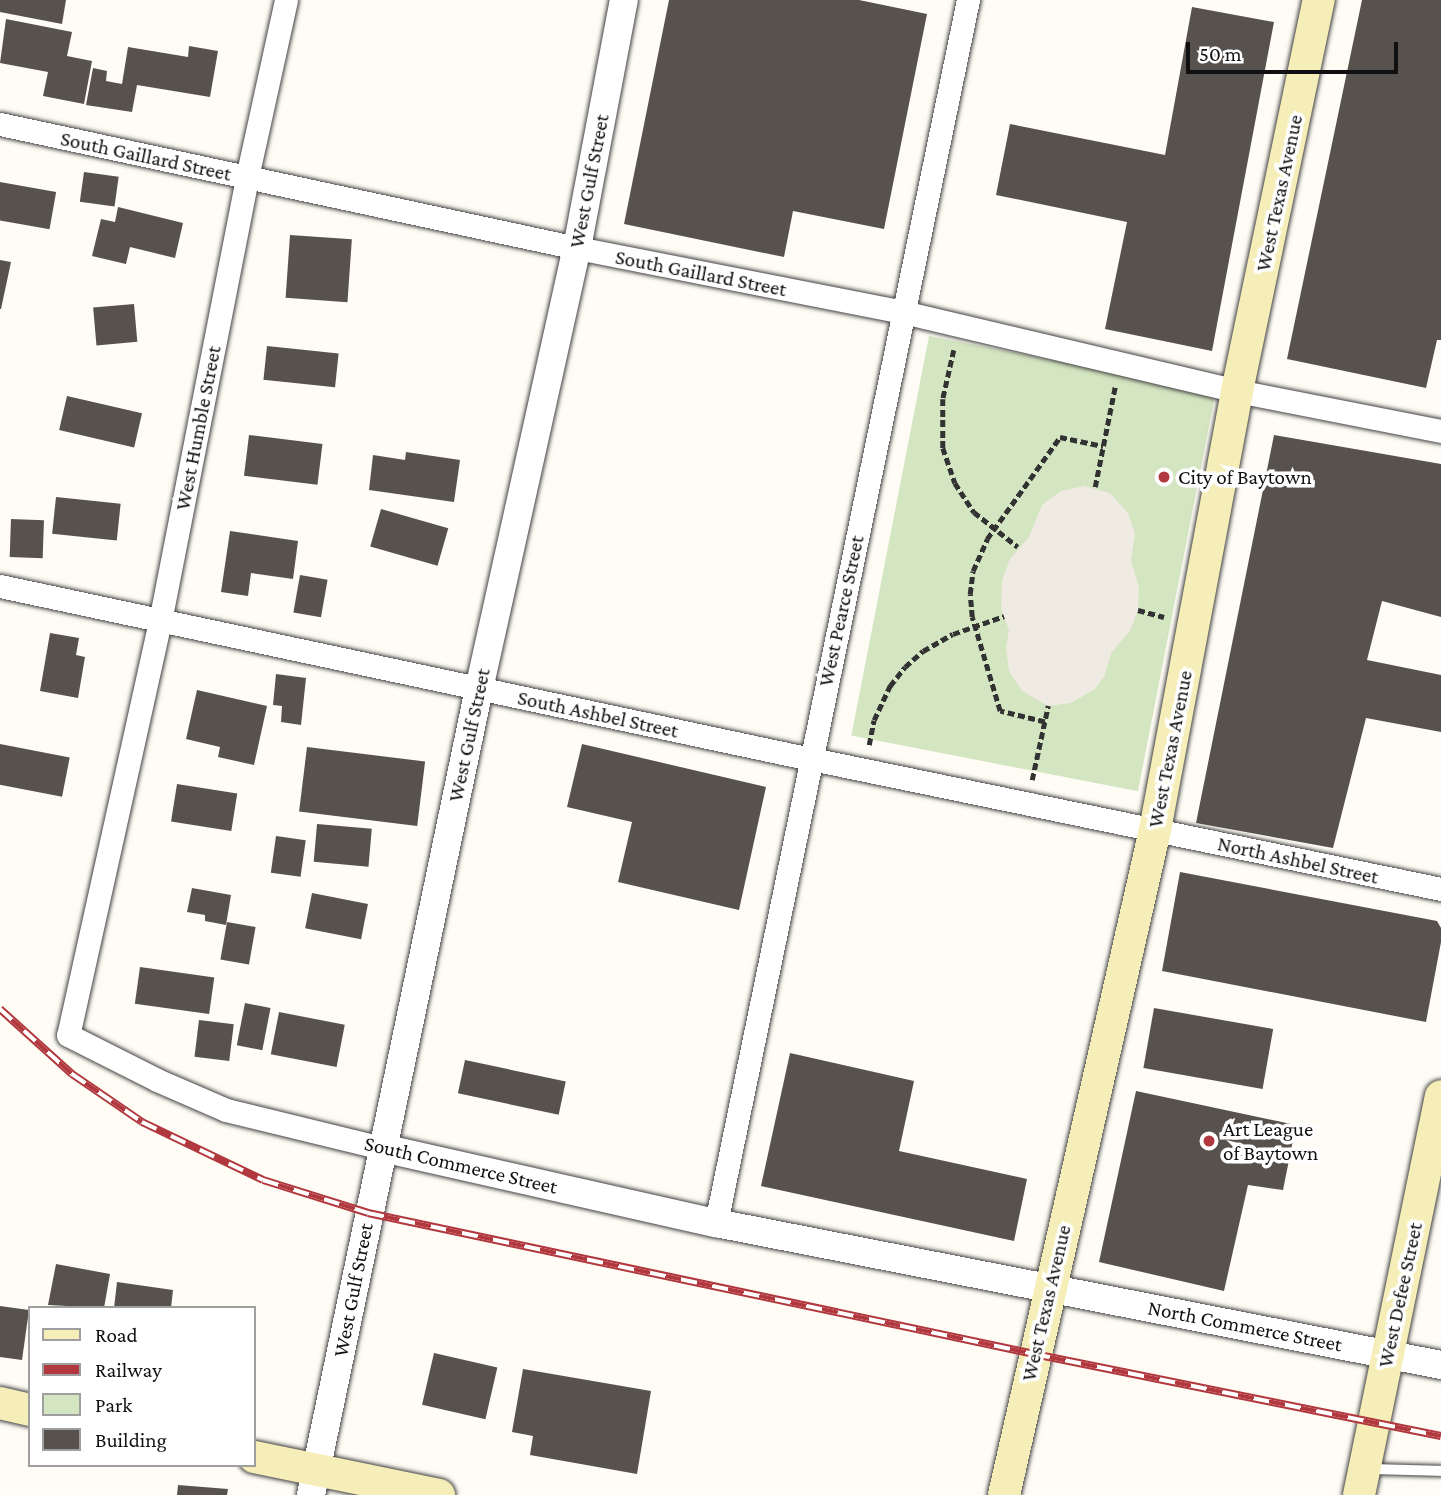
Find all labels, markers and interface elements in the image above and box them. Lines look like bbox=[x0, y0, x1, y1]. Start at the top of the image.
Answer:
scale bar bbox=[1189, 28, 1401, 72]
text: 50 m bbox=[1199, 42, 1242, 66]
street label: West Gulf Street bbox=[564, 112, 614, 250]
street label: West Texas Avenue bbox=[1250, 112, 1308, 274]
street label: South Gaillard Street bbox=[58, 126, 234, 186]
street label: South Gaillard Street bbox=[613, 244, 789, 302]
street label: West Humble Street bbox=[170, 344, 226, 512]
place label: City of Baytown bbox=[1178, 464, 1312, 490]
marker: City of Baytown bbox=[1156, 469, 1172, 485]
street label: West Pearce Street bbox=[813, 533, 869, 689]
street label: West Gulf Street bbox=[443, 666, 495, 804]
street label: West Texas Avenue bbox=[1142, 668, 1198, 830]
street label: South Ashbel Street bbox=[515, 685, 681, 743]
street label: North Ashbel Street bbox=[1215, 831, 1381, 889]
place label: Art League of Baytown bbox=[1223, 1116, 1318, 1166]
street label: South Commerce Street bbox=[362, 1131, 560, 1199]
marker: Art League of Baytown bbox=[1201, 1133, 1217, 1149]
street label: West Defee Street bbox=[1372, 1220, 1428, 1370]
street label: West Gulf Street bbox=[328, 1221, 378, 1359]
street label: West Texas Avenue bbox=[1016, 1222, 1076, 1384]
street label: North Commerce Street bbox=[1146, 1295, 1344, 1357]
legend bbox=[28, 1306, 256, 1467]
text: Road bbox=[95, 1323, 138, 1347]
text: Railway bbox=[95, 1358, 162, 1382]
text: Park bbox=[95, 1393, 132, 1417]
text: Building bbox=[95, 1428, 167, 1452]

